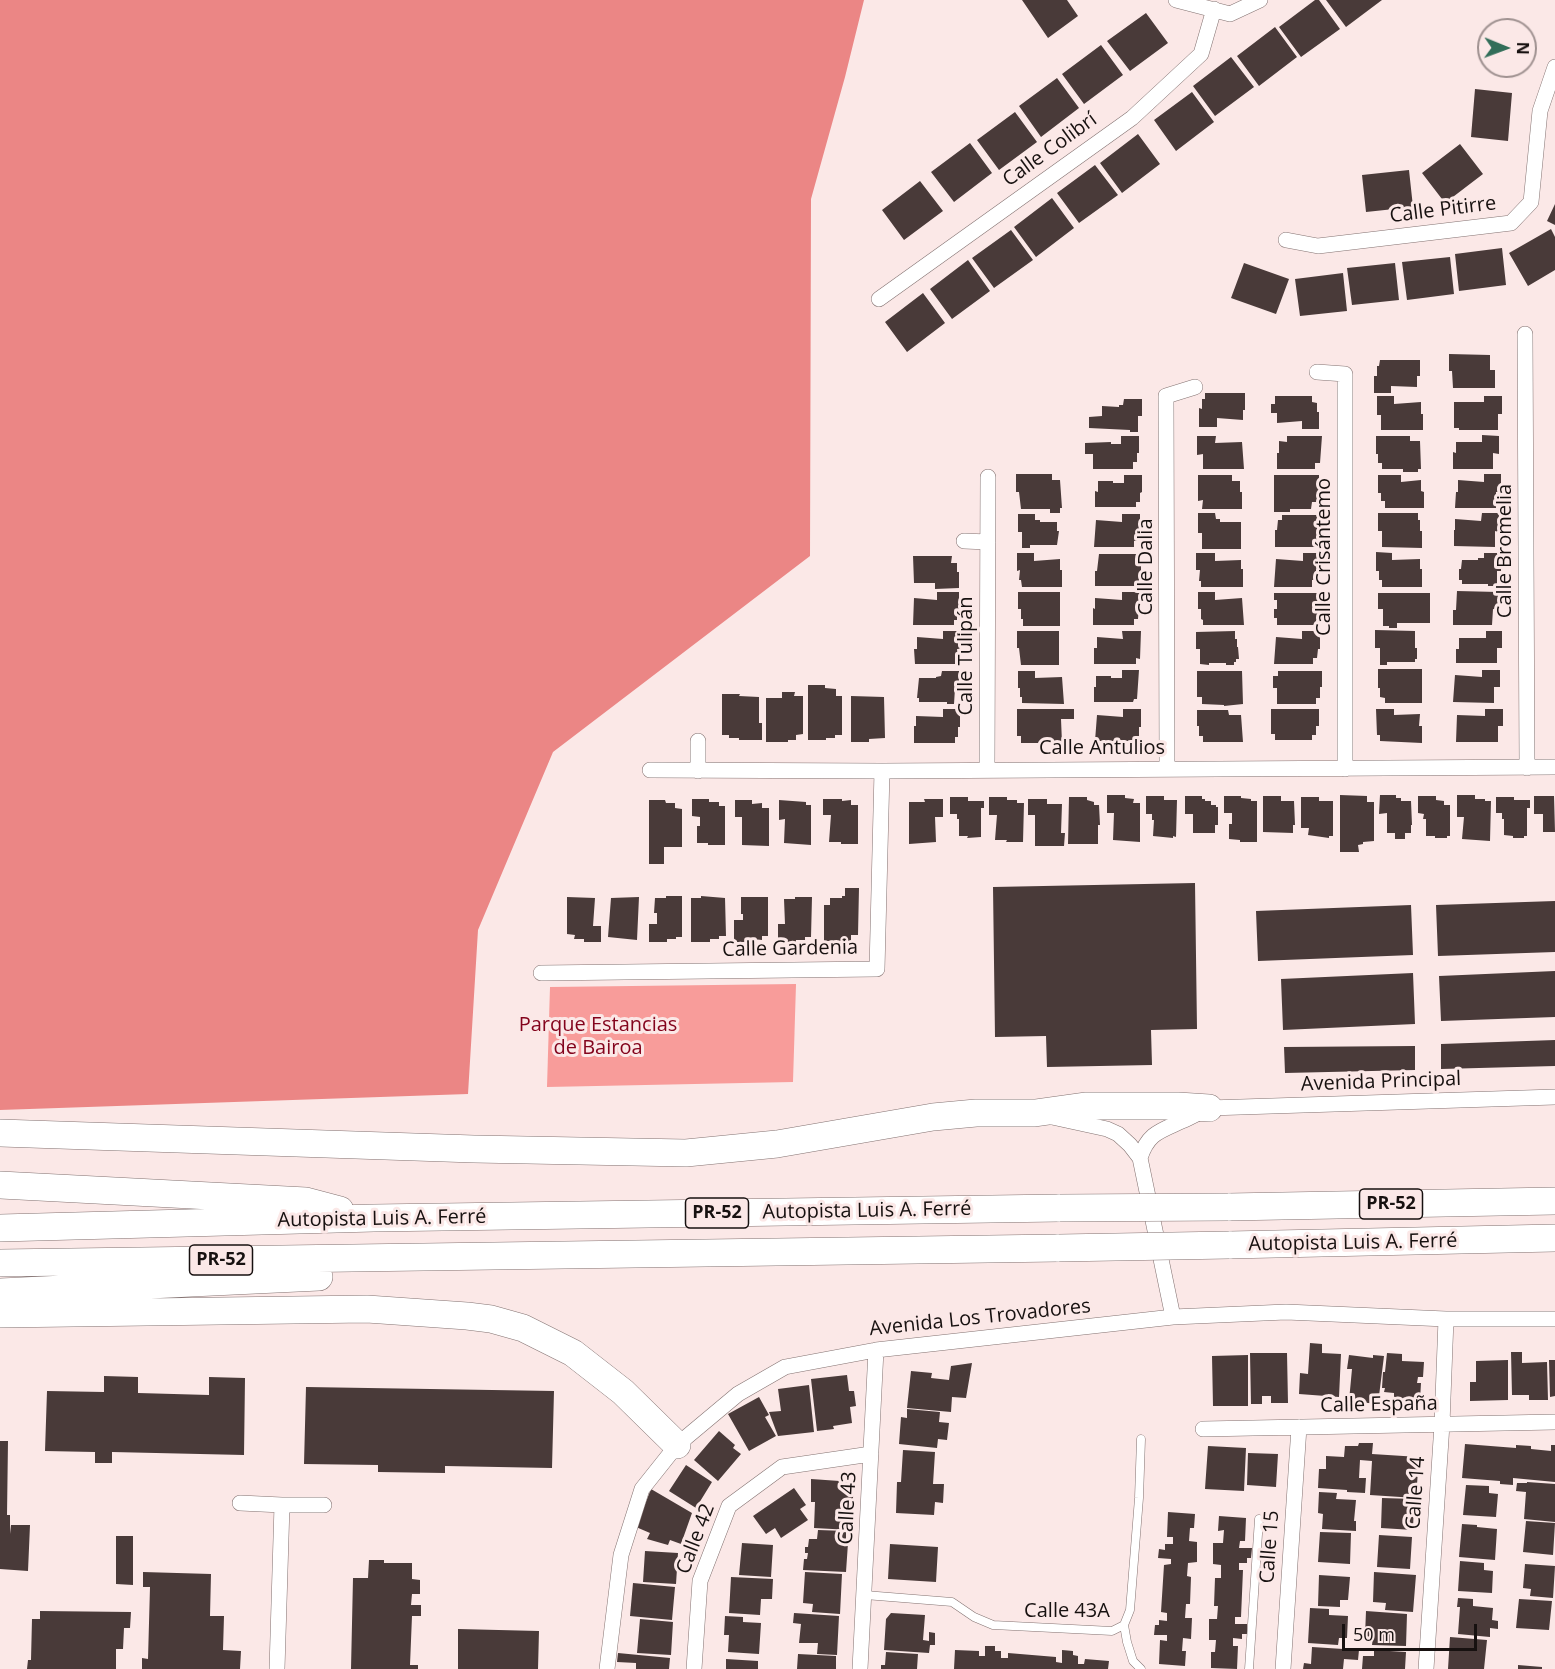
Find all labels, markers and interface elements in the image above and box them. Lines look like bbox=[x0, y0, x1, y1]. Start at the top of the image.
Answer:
north arrow bbox=[1477, 18, 1537, 78]
text: N bbox=[1512, 42, 1534, 55]
street label: Calle Colibrí bbox=[998, 108, 1102, 192]
street label: Calle Pitirre bbox=[1388, 192, 1498, 228]
street label: Calle Crisántemo bbox=[1312, 478, 1336, 636]
street label: Calle Bromelia bbox=[1493, 484, 1517, 618]
street label: Calle Dalia bbox=[1134, 518, 1158, 616]
street label: Calle Tulipán bbox=[954, 596, 978, 716]
street label: Calle Antulios bbox=[1039, 736, 1165, 760]
street label: Calle Gardenia bbox=[722, 936, 858, 962]
park label: Parque Estancias de Bairoa bbox=[519, 1013, 677, 1060]
street label: Avenida Principal bbox=[1300, 1067, 1462, 1097]
road number: PR-52 bbox=[1360, 1189, 1422, 1219]
street label: Autopista Luis A. Ferré bbox=[762, 1197, 972, 1225]
road number: PR-52 bbox=[686, 1198, 748, 1228]
street label: Autopista Luis A. Ferré bbox=[277, 1205, 487, 1233]
street label: Autopista Luis A. Ferré bbox=[1248, 1229, 1458, 1257]
road number: PR-52 bbox=[190, 1245, 252, 1275]
street label: Avenida Los Trovadores bbox=[868, 1294, 1092, 1342]
street label: Calle España bbox=[1320, 1392, 1438, 1418]
street label: Calle 14 bbox=[1401, 1456, 1431, 1530]
street label: Calle 43 bbox=[834, 1471, 862, 1545]
street label: Calle 42 bbox=[672, 1501, 720, 1577]
street label: Calle 15 bbox=[1255, 1510, 1285, 1584]
street label: Calle 43A bbox=[1024, 1599, 1110, 1623]
scale bar bbox=[1345, 1612, 1480, 1650]
text: 50 m bbox=[1353, 1622, 1395, 1646]

